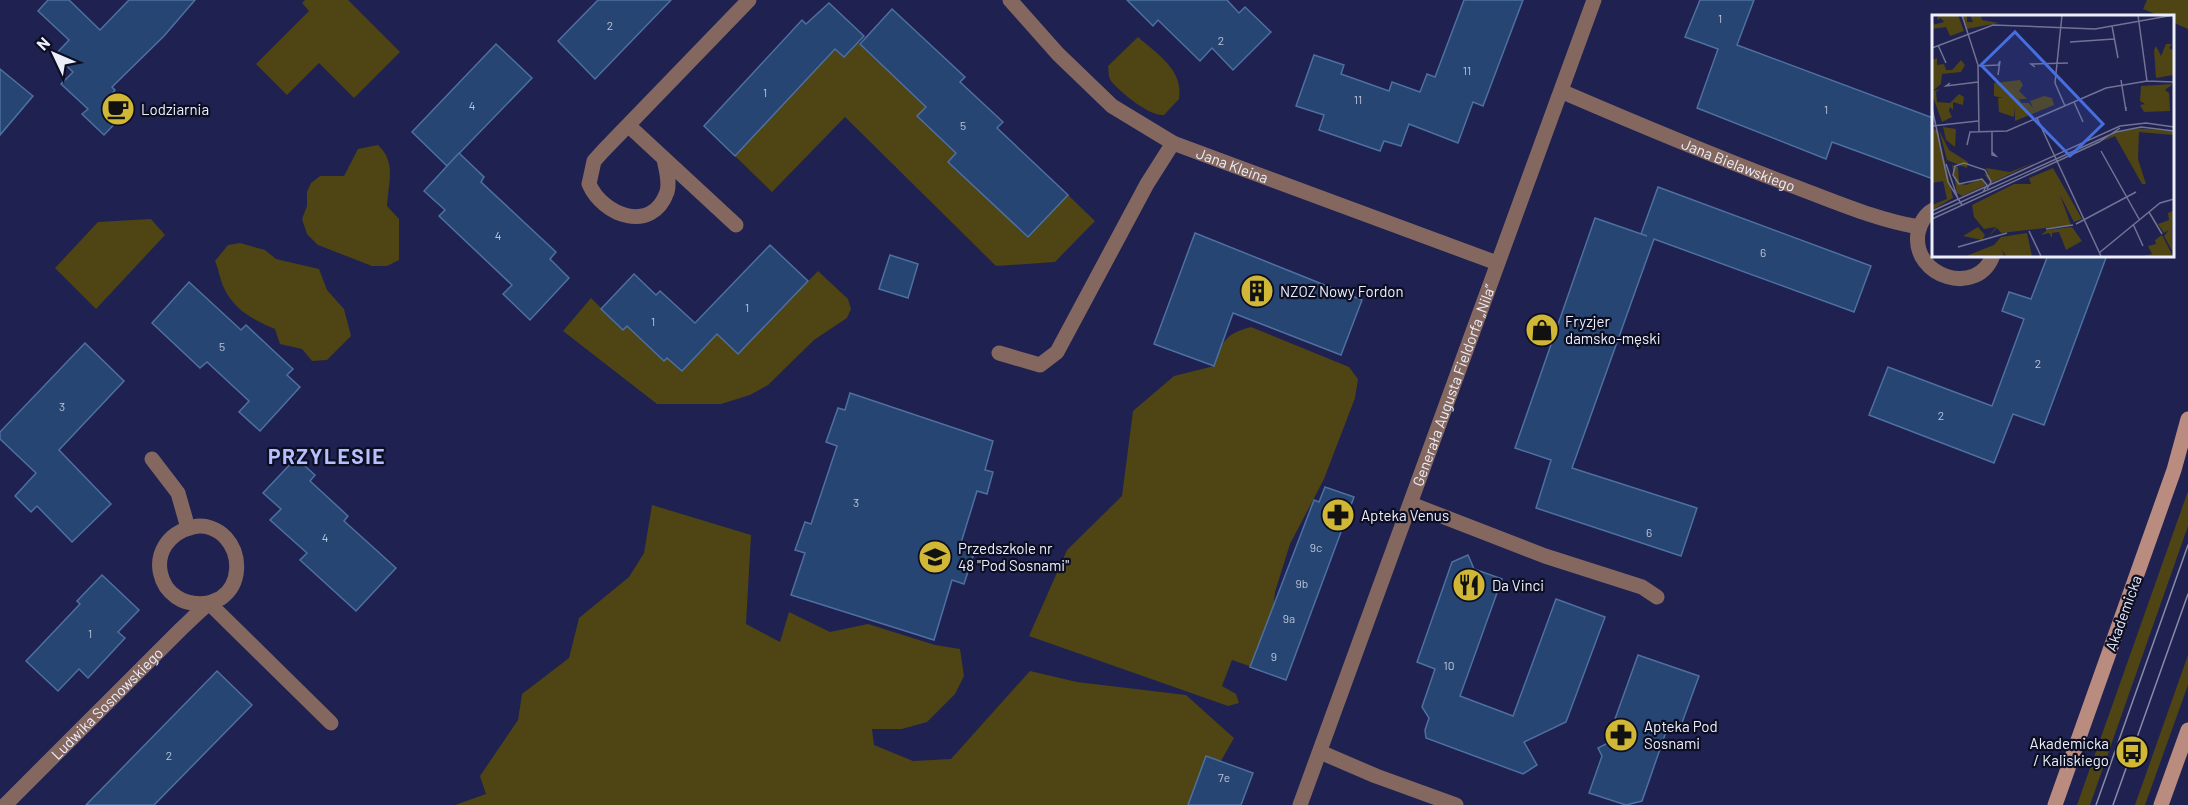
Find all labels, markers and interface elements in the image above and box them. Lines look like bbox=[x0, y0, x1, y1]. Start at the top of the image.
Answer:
house number: 1 bbox=[1718, 11, 1722, 25]
inset map bbox=[1932, 15, 2173, 256]
house number: 2 bbox=[607, 18, 613, 32]
north arrow bbox=[24, 24, 84, 84]
text: N bbox=[32, 33, 53, 54]
house number: 2 bbox=[1218, 33, 1224, 47]
house number: 11 bbox=[1463, 63, 1471, 77]
house number: 1 bbox=[763, 85, 767, 99]
cafe icon: Lodziarnia bbox=[100, 91, 136, 127]
house number: 11 bbox=[1354, 92, 1362, 106]
house number: 4 bbox=[469, 98, 475, 112]
place label: Lodziarnia bbox=[141, 100, 209, 118]
house number: 1 bbox=[1824, 102, 1828, 116]
house number: 5 bbox=[960, 118, 966, 132]
street label: Jana Bielawskiego bbox=[1679, 134, 1798, 195]
street label: Jana Kleina bbox=[1194, 144, 1271, 187]
house number: 4 bbox=[495, 228, 501, 242]
house number: 6 bbox=[1760, 245, 1766, 259]
building icon: NZOZ Nowy Fordon bbox=[1239, 273, 1275, 309]
place label: NZOZ Nowy Fordon bbox=[1280, 282, 1404, 300]
street label: Generała Augusta Fieldorfa „Nila” bbox=[1408, 282, 1498, 488]
house number: 1 bbox=[745, 300, 749, 314]
shop icon: Fryzjer damsko-męski bbox=[1524, 312, 1560, 348]
place label: Fryzjer damsko-męski bbox=[1565, 312, 1661, 347]
house number: 1 bbox=[651, 314, 655, 328]
house number: 5 bbox=[219, 339, 225, 353]
house number: 2 bbox=[2035, 356, 2041, 370]
house number: 3 bbox=[59, 399, 65, 413]
house number: 2 bbox=[1938, 408, 1944, 422]
district label: PRZYLESIE bbox=[268, 443, 386, 468]
house number: 3 bbox=[853, 495, 859, 509]
pharmacy icon: Apteka Venus bbox=[1320, 497, 1356, 533]
place label: Apteka Venus bbox=[1361, 506, 1449, 524]
house number: 6 bbox=[1646, 525, 1652, 539]
house number: 4 bbox=[322, 530, 328, 544]
school or university icon: Przedszkole nr 48 "Pod Sosnami" bbox=[917, 539, 953, 575]
place label: Przedszkole nr 48 "Pod Sosnami" bbox=[958, 539, 1069, 574]
house number: 9c bbox=[1310, 540, 1322, 554]
restaurant icon: Da Vinci bbox=[1451, 567, 1487, 603]
street label: Akademicka bbox=[2101, 573, 2145, 653]
house number: 9b bbox=[1296, 576, 1308, 590]
place label: Da Vinci bbox=[1492, 576, 1544, 594]
house number: 9a bbox=[1283, 611, 1295, 625]
house number: 1 bbox=[88, 626, 92, 640]
street label: Ludwika Sosnowskiego bbox=[47, 644, 166, 763]
house number: 9 bbox=[1271, 649, 1277, 663]
house number: 10 bbox=[1444, 658, 1454, 672]
pharmacy icon: Apteka Pod Sosnami bbox=[1603, 717, 1639, 753]
place label: Apteka Pod Sosnami bbox=[1644, 717, 1718, 752]
place label: Akademicka / Kaliskiego bbox=[2030, 734, 2109, 769]
bus stop icon: Akademicka / Kaliskiego bbox=[2114, 734, 2150, 770]
house number: 2 bbox=[166, 748, 172, 762]
house number: 7e bbox=[1218, 770, 1230, 784]

